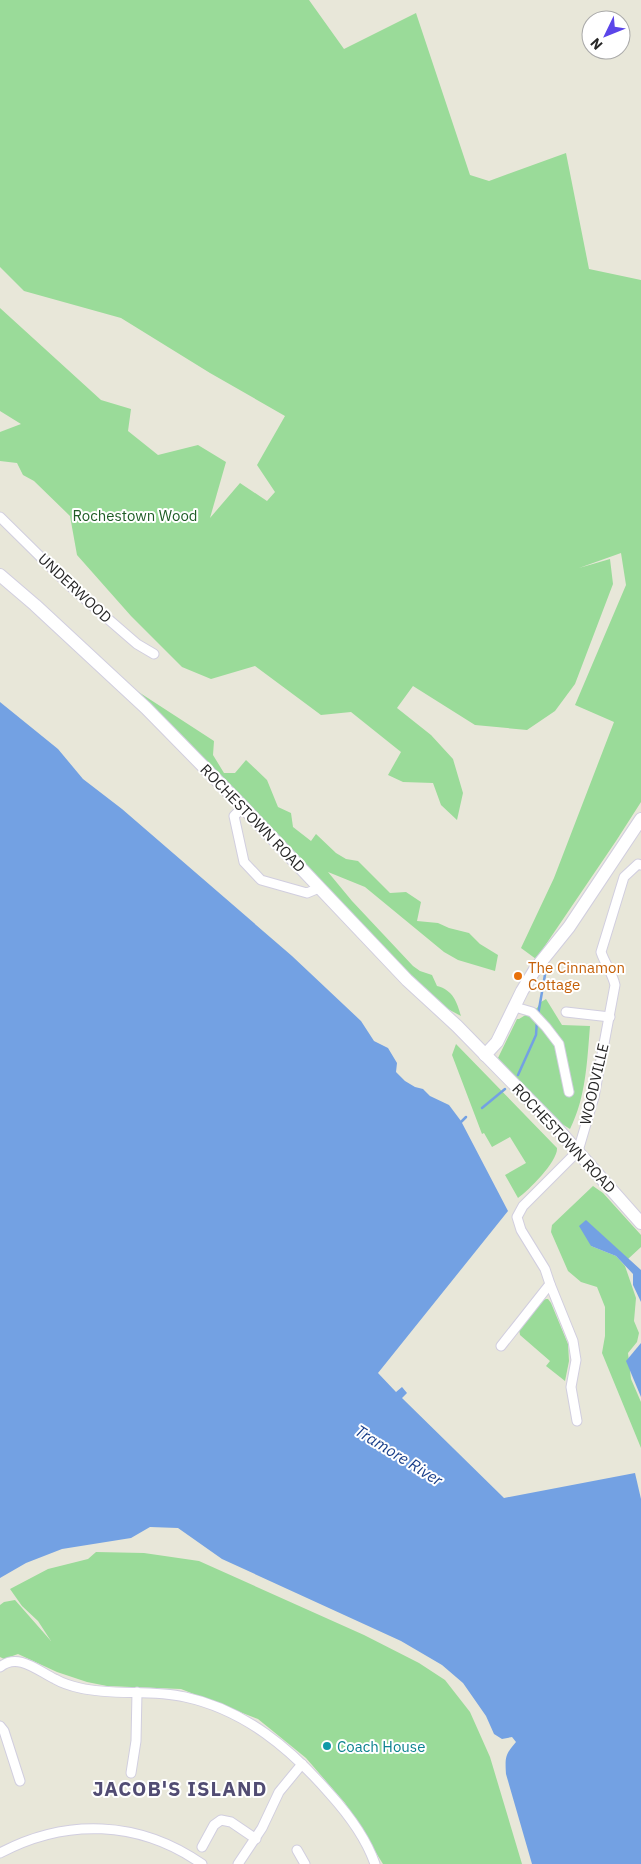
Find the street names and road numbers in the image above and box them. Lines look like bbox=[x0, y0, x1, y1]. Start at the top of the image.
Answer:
street label: UNDERWOOD bbox=[34, 549, 116, 627]
street label: ROCHESTOWN ROAD bbox=[196, 760, 310, 876]
street label: WOODVILLE bbox=[575, 1041, 613, 1127]
street label: ROCHESTOWN ROAD bbox=[508, 1079, 620, 1197]

